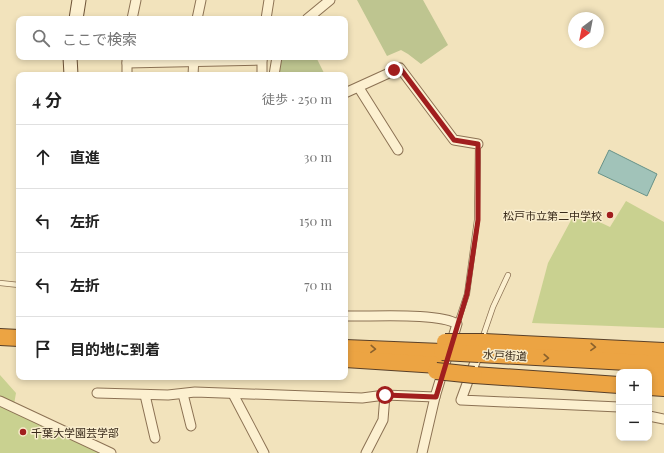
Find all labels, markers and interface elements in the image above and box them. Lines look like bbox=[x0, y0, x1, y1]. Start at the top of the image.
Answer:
north arrow bbox=[568, 12, 604, 48]
search box bbox=[16, 16, 348, 60]
icon: search bbox=[30, 27, 52, 49]
text: ここで検索 bbox=[62, 29, 137, 49]
route end bbox=[385, 61, 403, 79]
text: 4 分 bbox=[32, 88, 62, 110]
text: 徒歩 · 250 m bbox=[262, 90, 332, 107]
icon: ahead bbox=[32, 146, 54, 168]
text: 直進 bbox=[70, 147, 100, 167]
text: 30 m bbox=[304, 148, 332, 165]
place label: 松戸市立第二中学校 bbox=[503, 208, 602, 223]
icon: left bbox=[32, 210, 54, 232]
marker: 松戸市立第二中学校 bbox=[605, 210, 615, 220]
text: 左折 bbox=[70, 211, 100, 231]
text: 150 m bbox=[299, 212, 332, 229]
icon: left bbox=[32, 274, 54, 296]
text: 左折 bbox=[70, 275, 100, 295]
text: 70 m bbox=[304, 276, 332, 293]
icon: arrive bbox=[32, 338, 54, 360]
text: 目的地に到着 bbox=[70, 339, 160, 359]
one-way arrow bbox=[590, 343, 596, 352]
one-way arrow bbox=[370, 345, 376, 354]
street label: 水戸街道 bbox=[483, 346, 527, 364]
one-way arrow bbox=[543, 353, 549, 362]
map controls bbox=[616, 369, 652, 441]
button: + bbox=[616, 369, 652, 405]
route start bbox=[376, 386, 394, 404]
button: − bbox=[616, 405, 652, 441]
place label: 千葉大学園芸学部 bbox=[31, 425, 119, 440]
marker: 千葉大学園芸学部 bbox=[18, 427, 28, 437]

